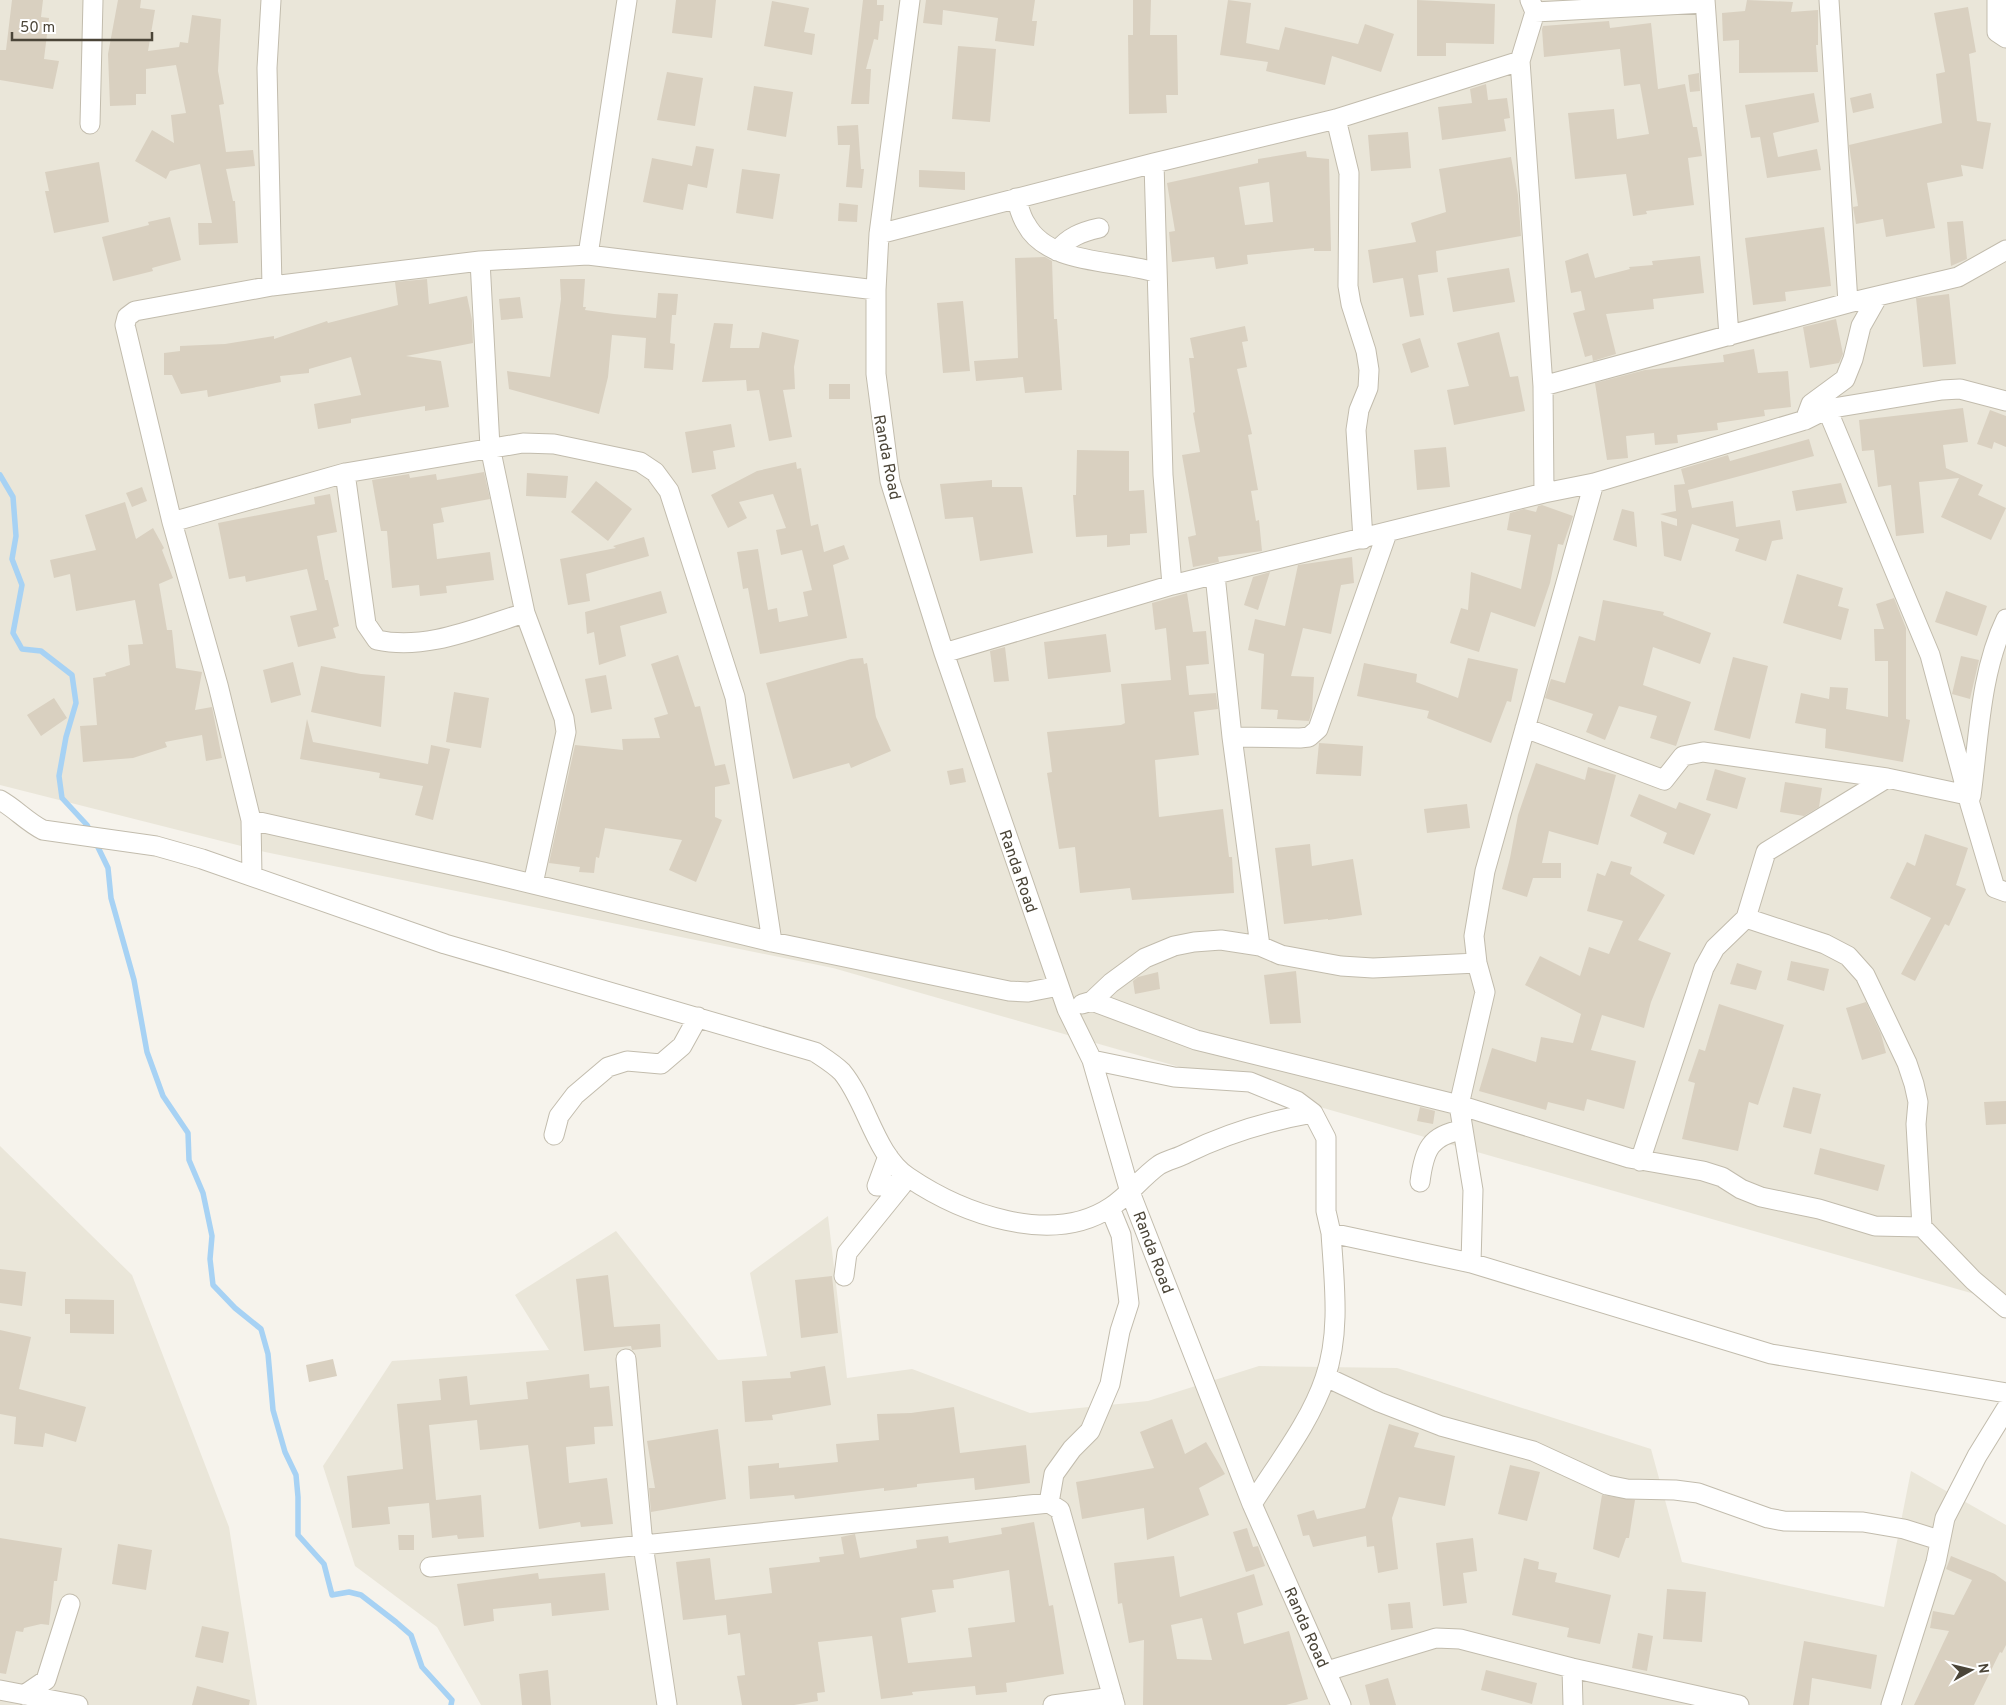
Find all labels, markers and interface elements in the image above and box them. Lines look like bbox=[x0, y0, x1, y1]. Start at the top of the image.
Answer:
scale bar bbox=[12, 10, 152, 42]
text: 50 m bbox=[20, 19, 55, 38]
street label: Randa Road bbox=[868, 413, 904, 502]
street label: Randa Road bbox=[994, 827, 1041, 916]
street label: Randa Road bbox=[1127, 1209, 1177, 1297]
street label: Randa Road bbox=[1278, 1584, 1332, 1671]
north arrow bbox=[1946, 1645, 1996, 1695]
text: N bbox=[1973, 1662, 1992, 1675]

